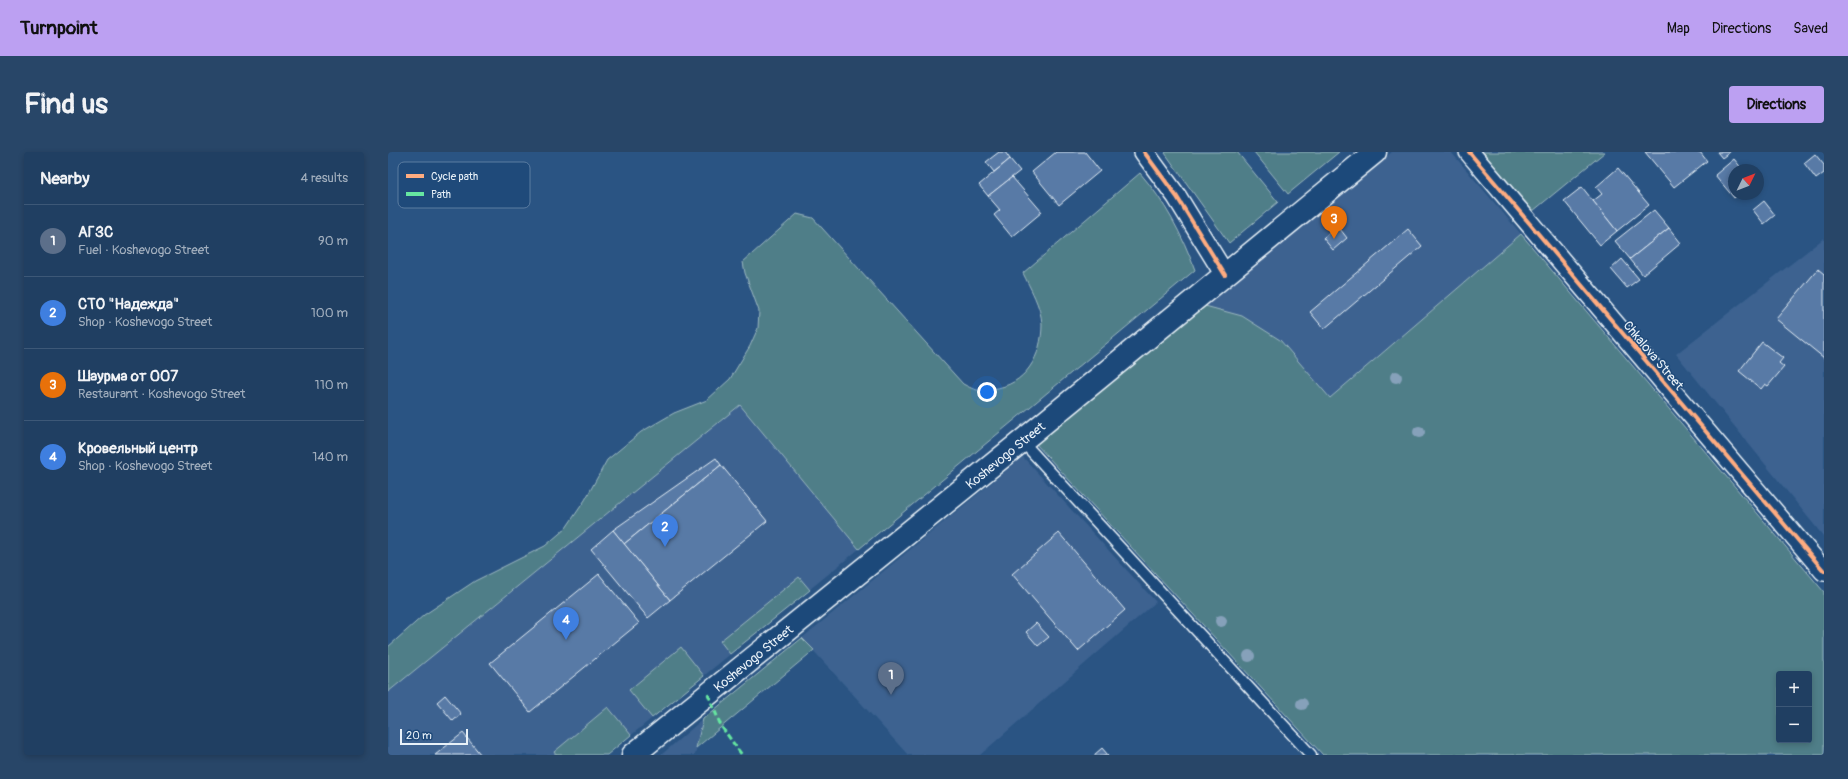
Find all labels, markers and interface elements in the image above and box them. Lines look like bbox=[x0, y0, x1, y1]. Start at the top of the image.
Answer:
text: Turnpoint bbox=[20, 16, 98, 40]
text: Map bbox=[1667, 20, 1690, 37]
text: Directions bbox=[1712, 20, 1771, 37]
text: Saved bbox=[1793, 20, 1828, 37]
button: Directions bbox=[1729, 86, 1824, 123]
text: Find us bbox=[24, 87, 108, 122]
legend bbox=[398, 162, 530, 208]
north arrow bbox=[1728, 164, 1764, 200]
text: Nearby bbox=[40, 168, 89, 189]
text: 4 results bbox=[301, 170, 348, 186]
text: Cycle path bbox=[431, 170, 478, 183]
text: Path bbox=[431, 188, 451, 201]
pin: 3 bbox=[1321, 206, 1347, 239]
text: АГЗС bbox=[78, 223, 113, 242]
text: 1 bbox=[50, 233, 56, 249]
text: 90 m bbox=[318, 233, 348, 249]
text: Fuel · Koshevogo Street bbox=[78, 242, 209, 258]
text: СТО "Надежда" bbox=[78, 295, 179, 314]
text: 2 bbox=[49, 305, 57, 321]
text: 100 m bbox=[311, 305, 348, 321]
text: Shop · Koshevogo Street bbox=[78, 314, 212, 330]
street label: Chkalova Street bbox=[1620, 318, 1687, 394]
text: Шаурма от 007 bbox=[78, 367, 178, 386]
text: 3 bbox=[49, 377, 57, 393]
text: 110 m bbox=[315, 377, 348, 393]
your location bbox=[977, 382, 997, 402]
text: Restaurant · Koshevogo Street bbox=[78, 386, 245, 402]
street label: Koshevogo Street bbox=[963, 418, 1049, 493]
text: Кровельный центр bbox=[78, 439, 198, 458]
text: 4 bbox=[49, 449, 57, 465]
text: 140 m bbox=[312, 449, 348, 465]
text: Shop · Koshevogo Street bbox=[78, 458, 212, 474]
pin: 2 bbox=[652, 514, 678, 547]
pin: 4 bbox=[553, 607, 579, 640]
street label: Koshevogo Street bbox=[711, 621, 797, 696]
pin: 1 bbox=[878, 662, 904, 695]
map controls bbox=[1776, 671, 1812, 743]
button: + bbox=[1776, 671, 1812, 707]
button: − bbox=[1776, 707, 1812, 743]
scale bar bbox=[400, 727, 468, 746]
text: 20 m bbox=[406, 729, 432, 742]

